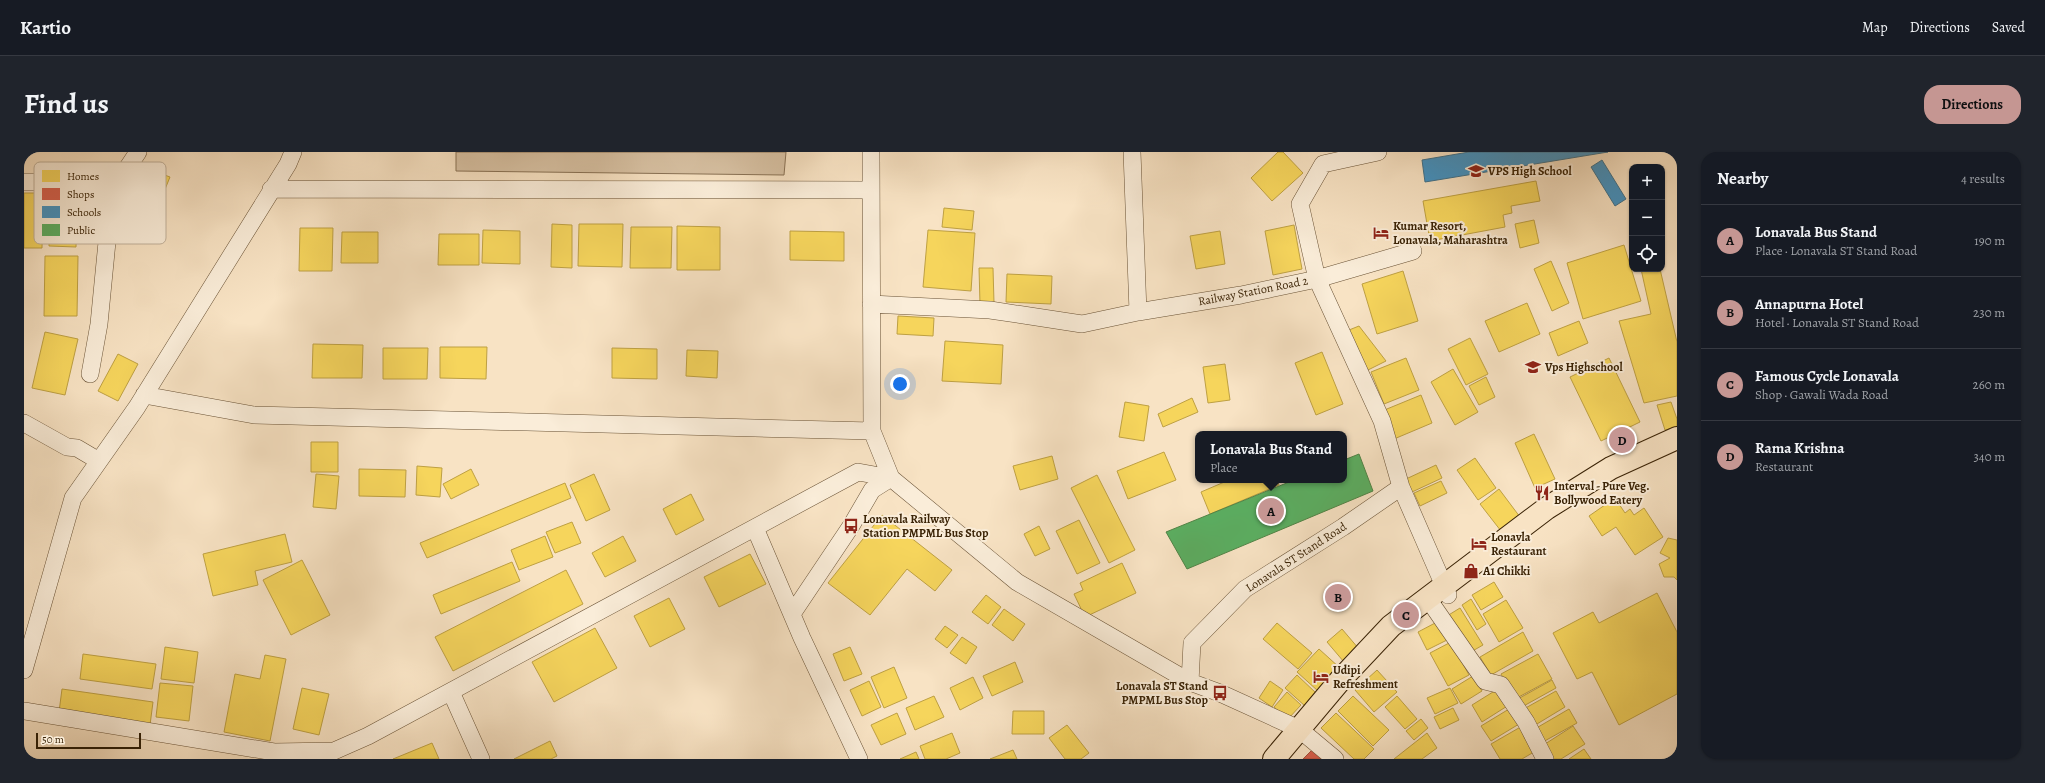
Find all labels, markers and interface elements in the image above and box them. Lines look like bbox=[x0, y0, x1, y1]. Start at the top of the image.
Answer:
text: Kartio bbox=[20, 15, 71, 41]
text: Map bbox=[1862, 18, 1888, 37]
text: Directions bbox=[1910, 18, 1970, 37]
text: Saved bbox=[1992, 18, 2025, 37]
text: Find us bbox=[24, 85, 109, 123]
button: Directions bbox=[1924, 85, 2021, 124]
legend bbox=[34, 162, 166, 244]
school or university icon: VPS High School bbox=[1467, 162, 1485, 180]
place label: VPS High School bbox=[1487, 163, 1572, 179]
map controls bbox=[1629, 164, 1665, 272]
button: + bbox=[1629, 164, 1665, 200]
text: Nearby bbox=[1717, 167, 1768, 190]
text: Homes bbox=[67, 169, 99, 184]
text: 4 results bbox=[1961, 170, 2005, 187]
text: Shops bbox=[67, 187, 94, 202]
button: − bbox=[1629, 200, 1665, 236]
text: Schools bbox=[67, 205, 101, 220]
place label: Kumar Resort, Lonavala, Maharashtra bbox=[1393, 218, 1508, 248]
text: Lonavala Bus Stand bbox=[1755, 222, 1877, 242]
text: Public bbox=[67, 223, 95, 238]
hotel icon: Kumar Resort, Lonavala, Maharashtra bbox=[1372, 224, 1390, 242]
text: A bbox=[1726, 232, 1734, 249]
text: 190 m bbox=[1974, 232, 2005, 249]
button: locate bbox=[1629, 236, 1665, 272]
text: Place · Lonavala ST Stand Road bbox=[1755, 242, 1917, 259]
street label: Railway Station Road 2 bbox=[1197, 272, 1310, 310]
text: Annapurna Hotel bbox=[1755, 294, 1863, 314]
text: B bbox=[1726, 304, 1734, 321]
text: 230 m bbox=[1973, 304, 2005, 321]
text: Hotel · Lonavala ST Stand Road bbox=[1755, 314, 1919, 331]
school or university icon: Vps Highschool bbox=[1524, 358, 1542, 376]
place label: Vps Highschool bbox=[1544, 359, 1623, 375]
text: Famous Cycle Lonavala bbox=[1755, 366, 1899, 386]
your location bbox=[890, 374, 910, 394]
text: C bbox=[1726, 376, 1734, 393]
text: 260 m bbox=[1972, 376, 2005, 393]
text: Shop · Gawali Wada Road bbox=[1755, 386, 1888, 403]
pin: D bbox=[1609, 425, 1635, 455]
popup bbox=[1195, 431, 1347, 483]
text: Rama Krishna bbox=[1755, 438, 1844, 458]
text: Lonavala Bus Stand bbox=[1210, 439, 1332, 459]
text: D bbox=[1725, 448, 1735, 465]
text: 340 m bbox=[1973, 448, 2005, 465]
text: Restaurant bbox=[1755, 458, 1813, 475]
text: Place bbox=[1210, 459, 1237, 476]
place label: Interval - Pure Veg. Bollywood Eatery bbox=[1554, 478, 1649, 508]
restaurant icon: Interval - Pure Veg. Bollywood Eatery bbox=[1533, 484, 1551, 502]
pin: A bbox=[1258, 496, 1284, 526]
place label: Lonavala Railway Station PMPML Bus Stop bbox=[863, 511, 989, 541]
bus stop icon: Lonavala Railway Station PMPML Bus Stop bbox=[842, 517, 860, 535]
street label: Lonavala ST Stand Road bbox=[1242, 518, 1350, 596]
place label: Lonavla Restaurant bbox=[1491, 529, 1546, 559]
hotel icon: Lonavla Restaurant bbox=[1470, 535, 1488, 553]
shop icon: A1 Chikki bbox=[1462, 562, 1480, 580]
place label: A1 Chikki bbox=[1482, 563, 1531, 579]
pin: B bbox=[1325, 582, 1351, 612]
pin: C bbox=[1393, 600, 1419, 630]
place label: Udipi Refreshment bbox=[1333, 662, 1398, 692]
hotel icon: Udipi Refreshment bbox=[1312, 668, 1330, 686]
place label: Lonavala ST Stand PMPML Bus Stop bbox=[1116, 678, 1209, 708]
bus stop icon: Lonavala ST Stand PMPML Bus Stop bbox=[1211, 684, 1229, 702]
scale bar bbox=[36, 731, 141, 750]
text: 50 m bbox=[42, 732, 64, 747]

